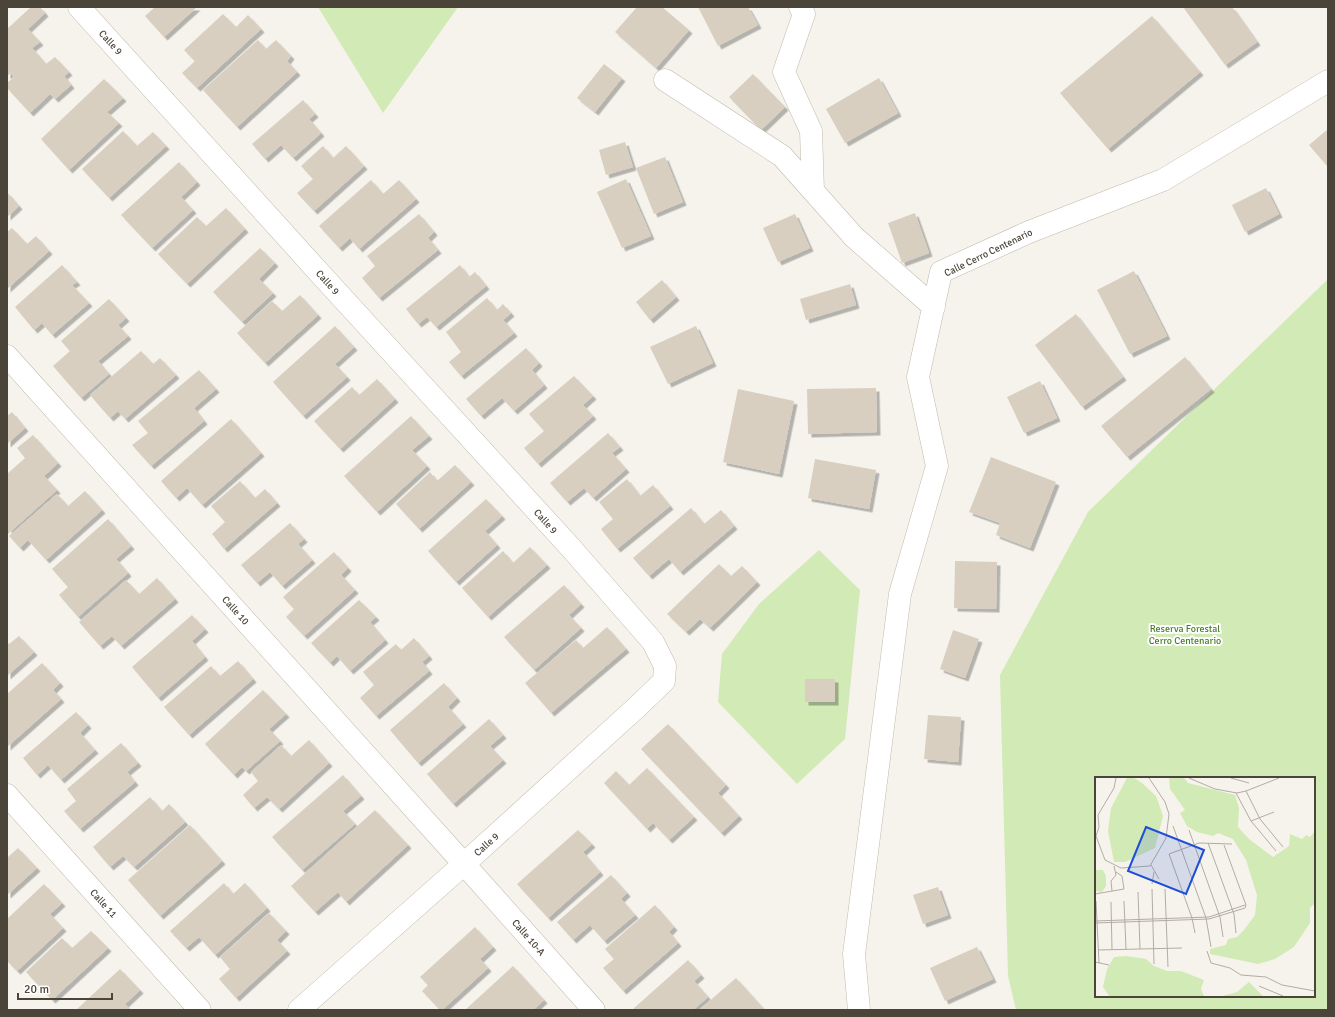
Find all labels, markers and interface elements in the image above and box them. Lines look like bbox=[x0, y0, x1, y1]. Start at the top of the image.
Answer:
street label: Calle 9 bbox=[96, 28, 125, 58]
street label: Calle Cerro Centenario bbox=[942, 226, 1034, 279]
street label: Calle 9 bbox=[313, 268, 342, 298]
street label: Calle 9 bbox=[531, 507, 560, 537]
street label: Calle 10 bbox=[219, 594, 251, 628]
park label: Reserva Forestal Cerro Centenario bbox=[1149, 623, 1221, 647]
inset map bbox=[1095, 777, 1315, 997]
street label: Calle 9 bbox=[472, 830, 502, 859]
street label: Calle 11 bbox=[87, 887, 119, 921]
street label: Calle 10-A bbox=[509, 917, 547, 958]
scale bar bbox=[18, 975, 112, 1001]
text: 20 m bbox=[24, 982, 49, 997]

